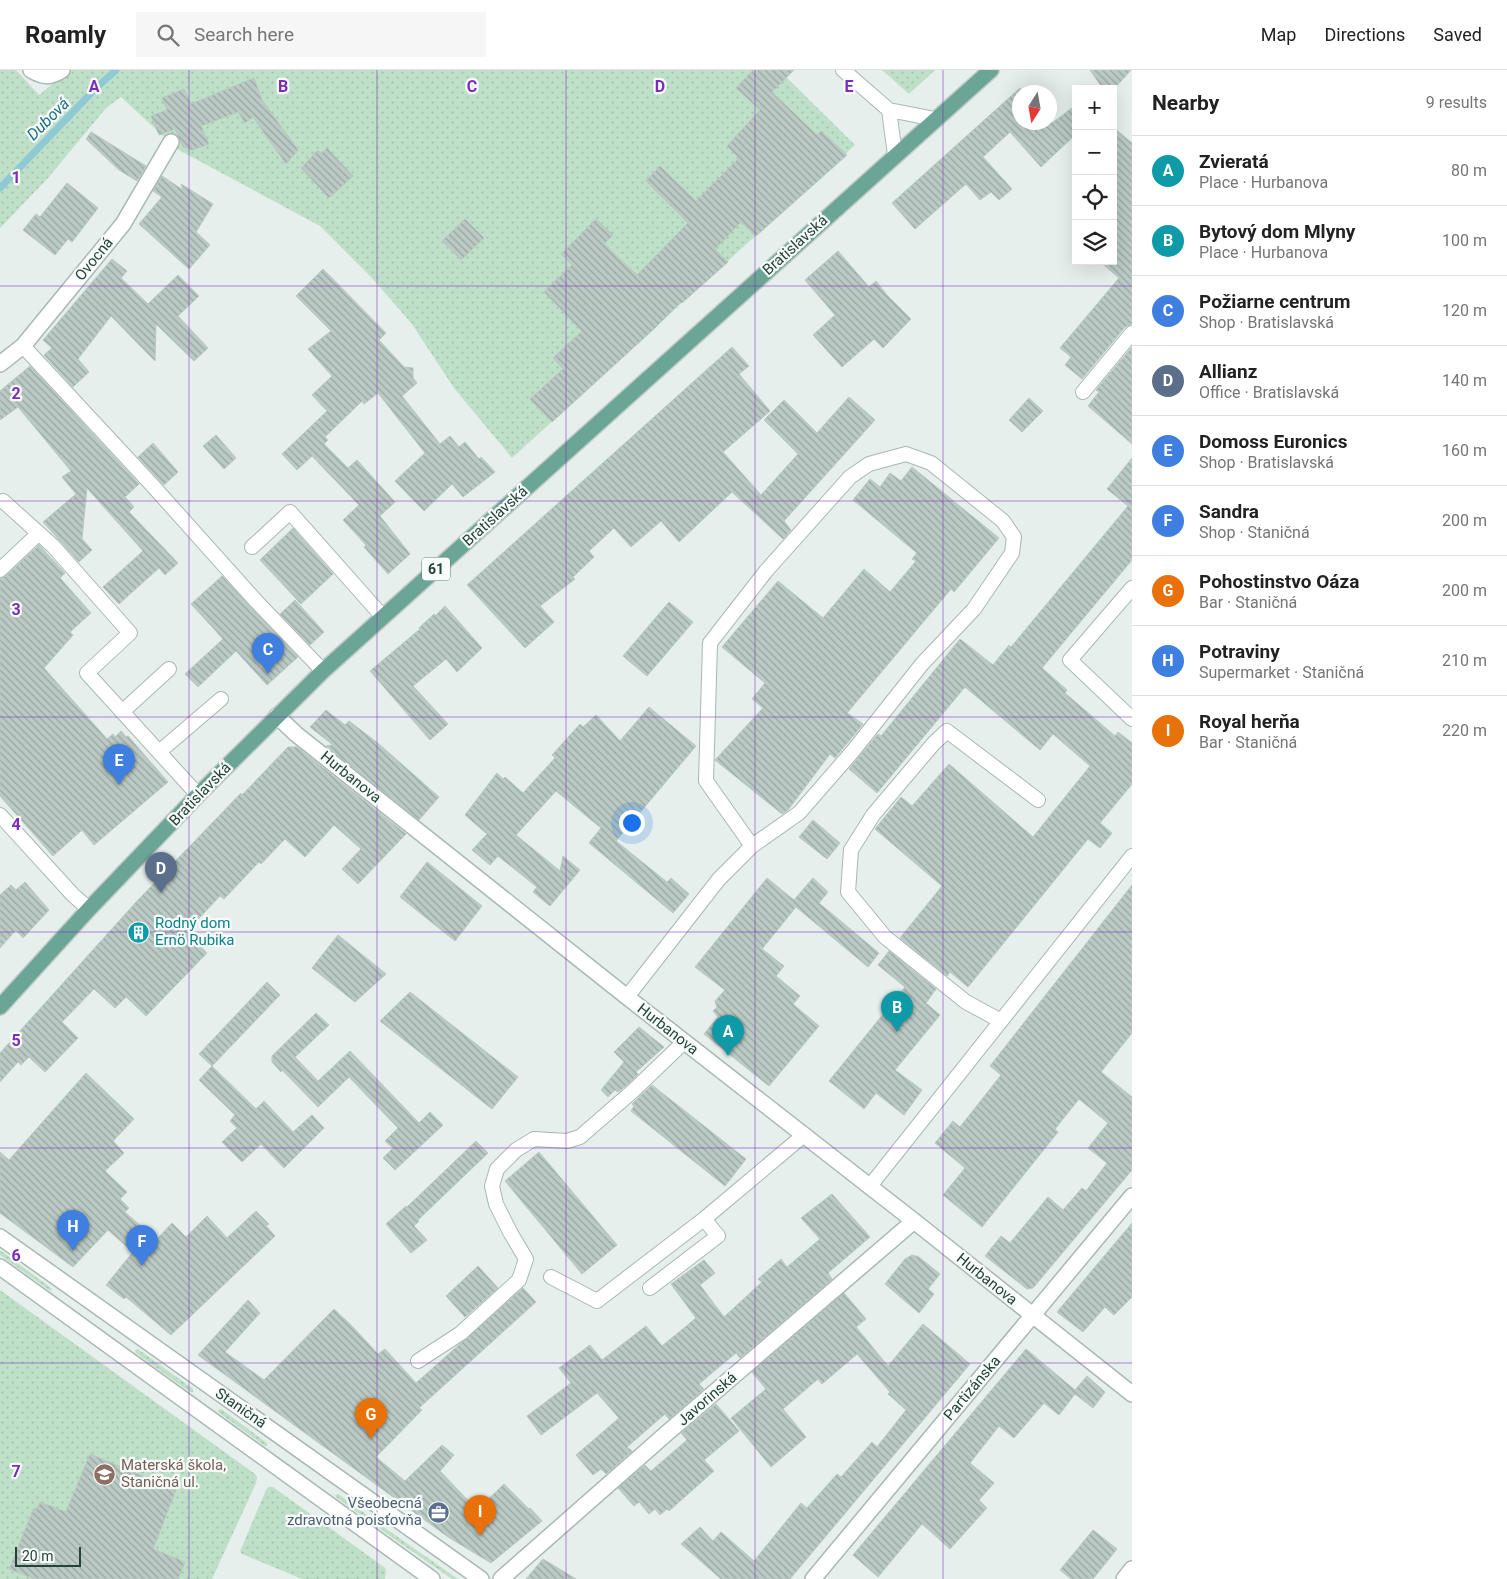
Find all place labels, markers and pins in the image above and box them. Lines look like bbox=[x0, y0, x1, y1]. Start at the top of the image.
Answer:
pin: C bbox=[252, 633, 284, 674]
pin: E bbox=[103, 744, 135, 785]
pin: D bbox=[145, 852, 177, 893]
place label: Rodný dom Ernö Rubika bbox=[155, 914, 235, 949]
building icon: Rodný dom Ernö Rubika bbox=[127, 920, 151, 944]
pin: B bbox=[881, 991, 913, 1032]
pin: A bbox=[712, 1015, 744, 1056]
pin: H bbox=[57, 1210, 89, 1251]
pin: F bbox=[126, 1225, 158, 1266]
pin: G bbox=[355, 1398, 387, 1439]
place label: Materská škola, Staničná ul. bbox=[121, 1456, 226, 1491]
school or university icon: Materská škola, Staničná ul. bbox=[93, 1462, 117, 1486]
place label: Všeobecná zdravotná poisťovňa bbox=[287, 1494, 422, 1529]
pin: I bbox=[464, 1495, 496, 1536]
office icon: Všeobecná zdravotná poisťovňa bbox=[426, 1500, 450, 1524]

